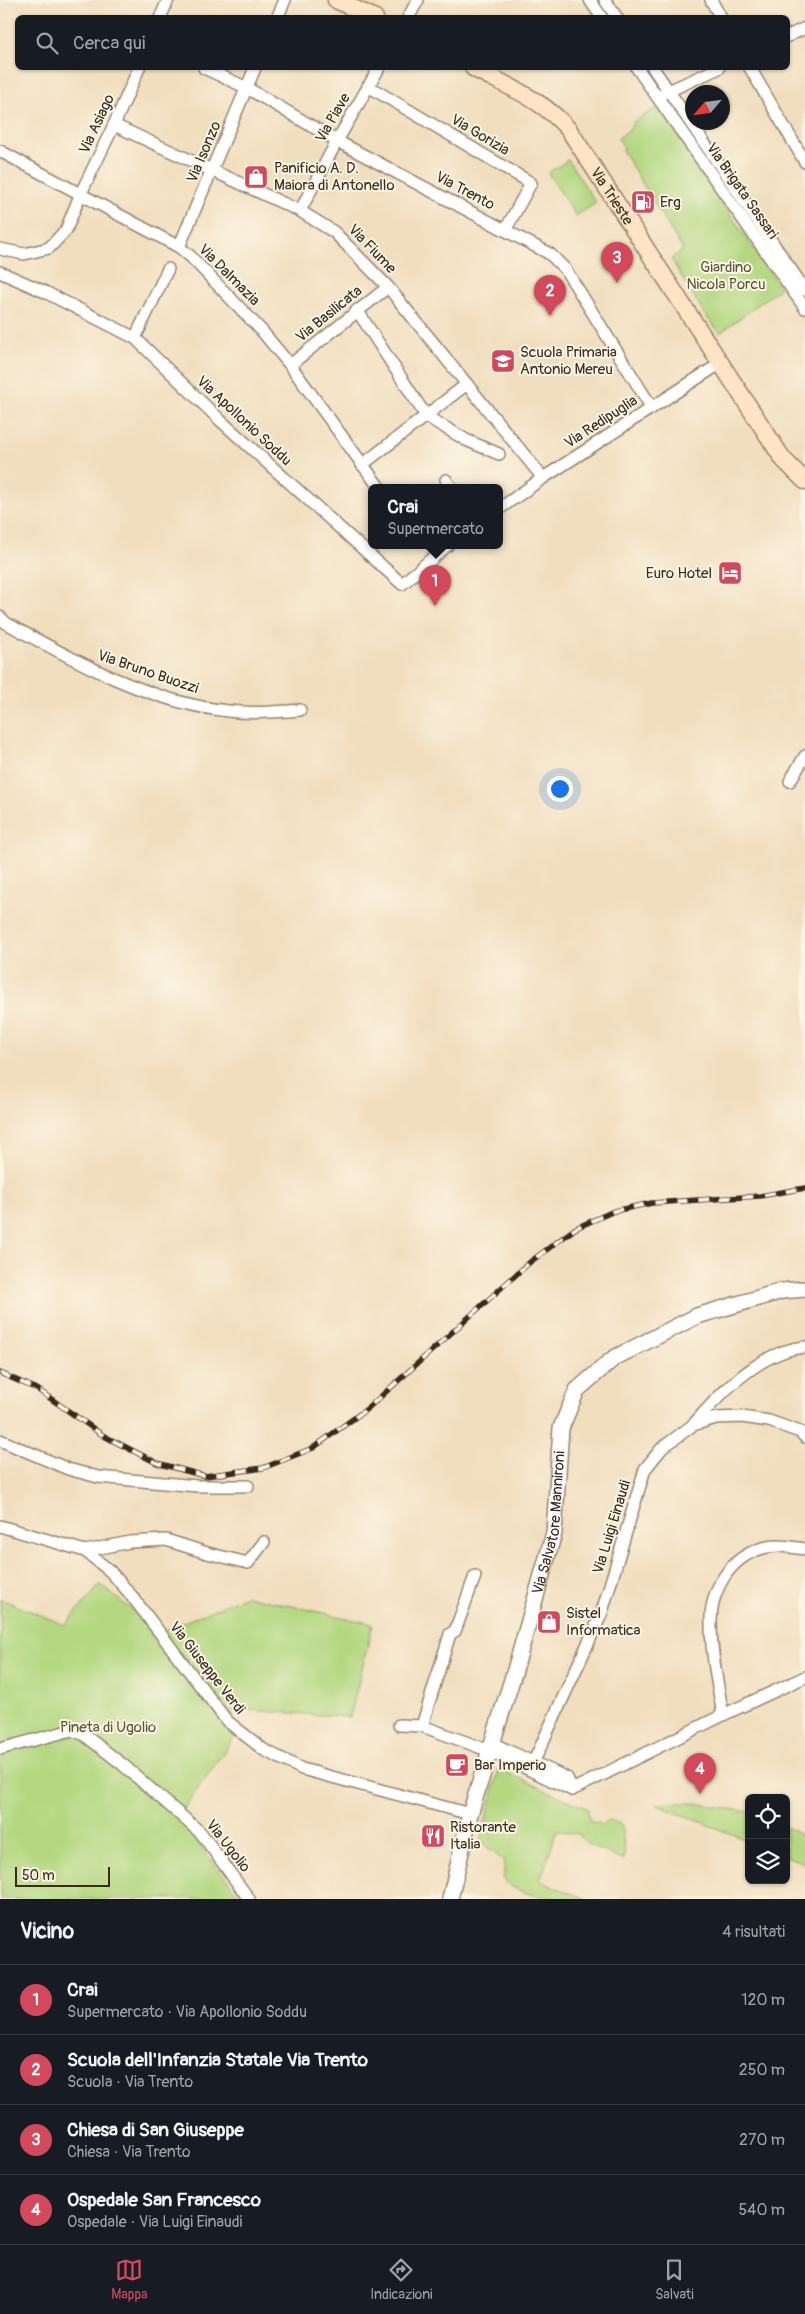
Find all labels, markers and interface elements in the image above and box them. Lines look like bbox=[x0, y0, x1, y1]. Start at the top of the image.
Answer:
search box bbox=[15, 15, 790, 70]
icon: search bbox=[33, 29, 61, 57]
text: Cerca qui bbox=[73, 31, 145, 55]
north arrow bbox=[685, 85, 730, 130]
street label: Via Piave bbox=[311, 89, 355, 146]
street label: Via Asiago bbox=[75, 91, 119, 157]
street label: Via Gorizia bbox=[447, 110, 513, 160]
street label: Via Isonzo bbox=[183, 118, 225, 186]
street label: Via Brigata Sassari bbox=[702, 139, 782, 243]
place label: Panificio A. D. Maiora di Antonello bbox=[274, 159, 394, 195]
shop icon: Panificio A. D. Maiora di Antonello bbox=[243, 164, 269, 190]
street label: Via Trieste bbox=[586, 164, 638, 229]
street label: Via Trento bbox=[432, 168, 498, 214]
fuel station icon: Erg bbox=[630, 189, 656, 215]
place label: Erg bbox=[660, 193, 681, 212]
street label: Via Fiume bbox=[344, 220, 401, 278]
street label: Via Dalmazia bbox=[194, 240, 264, 310]
pin: 3 bbox=[601, 242, 633, 283]
park label: Giardino Nicola Porcu bbox=[686, 258, 766, 294]
pin: 2 bbox=[534, 275, 566, 316]
street label: Via Basilicata bbox=[292, 281, 366, 347]
place label: Scuola Primaria Antonio Mereu bbox=[520, 343, 617, 379]
school or university icon: Scuola Primaria Antonio Mereu bbox=[490, 348, 516, 374]
street label: Via Apollonio Soddu bbox=[192, 372, 296, 470]
street label: Via Redipuglia bbox=[561, 391, 641, 453]
popup bbox=[368, 484, 503, 549]
text: Crai bbox=[387, 495, 418, 519]
text: Supermercato bbox=[387, 519, 484, 539]
hotel icon: Euro Hotel bbox=[717, 560, 743, 586]
place label: Euro Hotel bbox=[646, 564, 712, 583]
pin: 1 bbox=[419, 565, 451, 606]
street label: Via Bruno Buozzi bbox=[95, 646, 201, 698]
your location bbox=[547, 776, 573, 802]
street label: Via Salvatore Mannironi bbox=[528, 1450, 569, 1597]
street label: Via Luigi Einaudi bbox=[589, 1477, 635, 1576]
place label: Sistel Informatica bbox=[566, 1604, 641, 1640]
shop icon: Sistel Informatica bbox=[536, 1609, 562, 1635]
street label: Via Giuseppe Verdi bbox=[165, 1618, 249, 1718]
park label: Pineta di Ugolio bbox=[60, 1718, 156, 1737]
cafe icon: Bar Imperio bbox=[444, 1752, 470, 1778]
pin: 4 bbox=[684, 1753, 716, 1794]
place label: Bar Imperio bbox=[474, 1756, 546, 1775]
map controls bbox=[745, 1794, 790, 1884]
button: locate bbox=[745, 1794, 790, 1839]
street label: Via Ugolio bbox=[202, 1816, 254, 1876]
place label: Ristorante Italia bbox=[450, 1818, 516, 1854]
restaurant icon: Ristorante Italia bbox=[420, 1823, 446, 1849]
button: layers bbox=[745, 1839, 790, 1884]
scale bar bbox=[15, 1864, 110, 1887]
text: 50 m bbox=[22, 1867, 55, 1884]
text: Vicino bbox=[20, 1918, 74, 1945]
text: 4 risultati bbox=[722, 1922, 785, 1942]
text: Crai bbox=[67, 1978, 98, 2002]
text: 1 bbox=[33, 1990, 39, 2010]
text: 120 m bbox=[741, 1990, 785, 2010]
text: Supermercato · Via Apollonio Soddu bbox=[67, 2002, 307, 2022]
text: Scuola dell'Infanzia Statale Via Trento bbox=[67, 2048, 368, 2072]
text: 2 bbox=[32, 2060, 40, 2080]
text: 250 m bbox=[739, 2060, 785, 2080]
text: Scuola · Via Trento bbox=[67, 2072, 193, 2092]
text: Chiesa di San Giuseppe bbox=[67, 2118, 244, 2142]
text: 3 bbox=[32, 2130, 40, 2150]
text: 270 m bbox=[739, 2130, 785, 2150]
text: Chiesa · Via Trento bbox=[67, 2142, 191, 2162]
text: Ospedale San Francesco bbox=[67, 2188, 261, 2212]
text: 4 bbox=[31, 2200, 41, 2220]
text: 540 m bbox=[738, 2200, 785, 2220]
text: Ospedale · Via Luigi Einaudi bbox=[67, 2212, 242, 2232]
tab: Mappa bbox=[111, 2256, 148, 2303]
tab: Indicazioni bbox=[370, 2256, 433, 2303]
tab: Salvati bbox=[655, 2256, 694, 2303]

